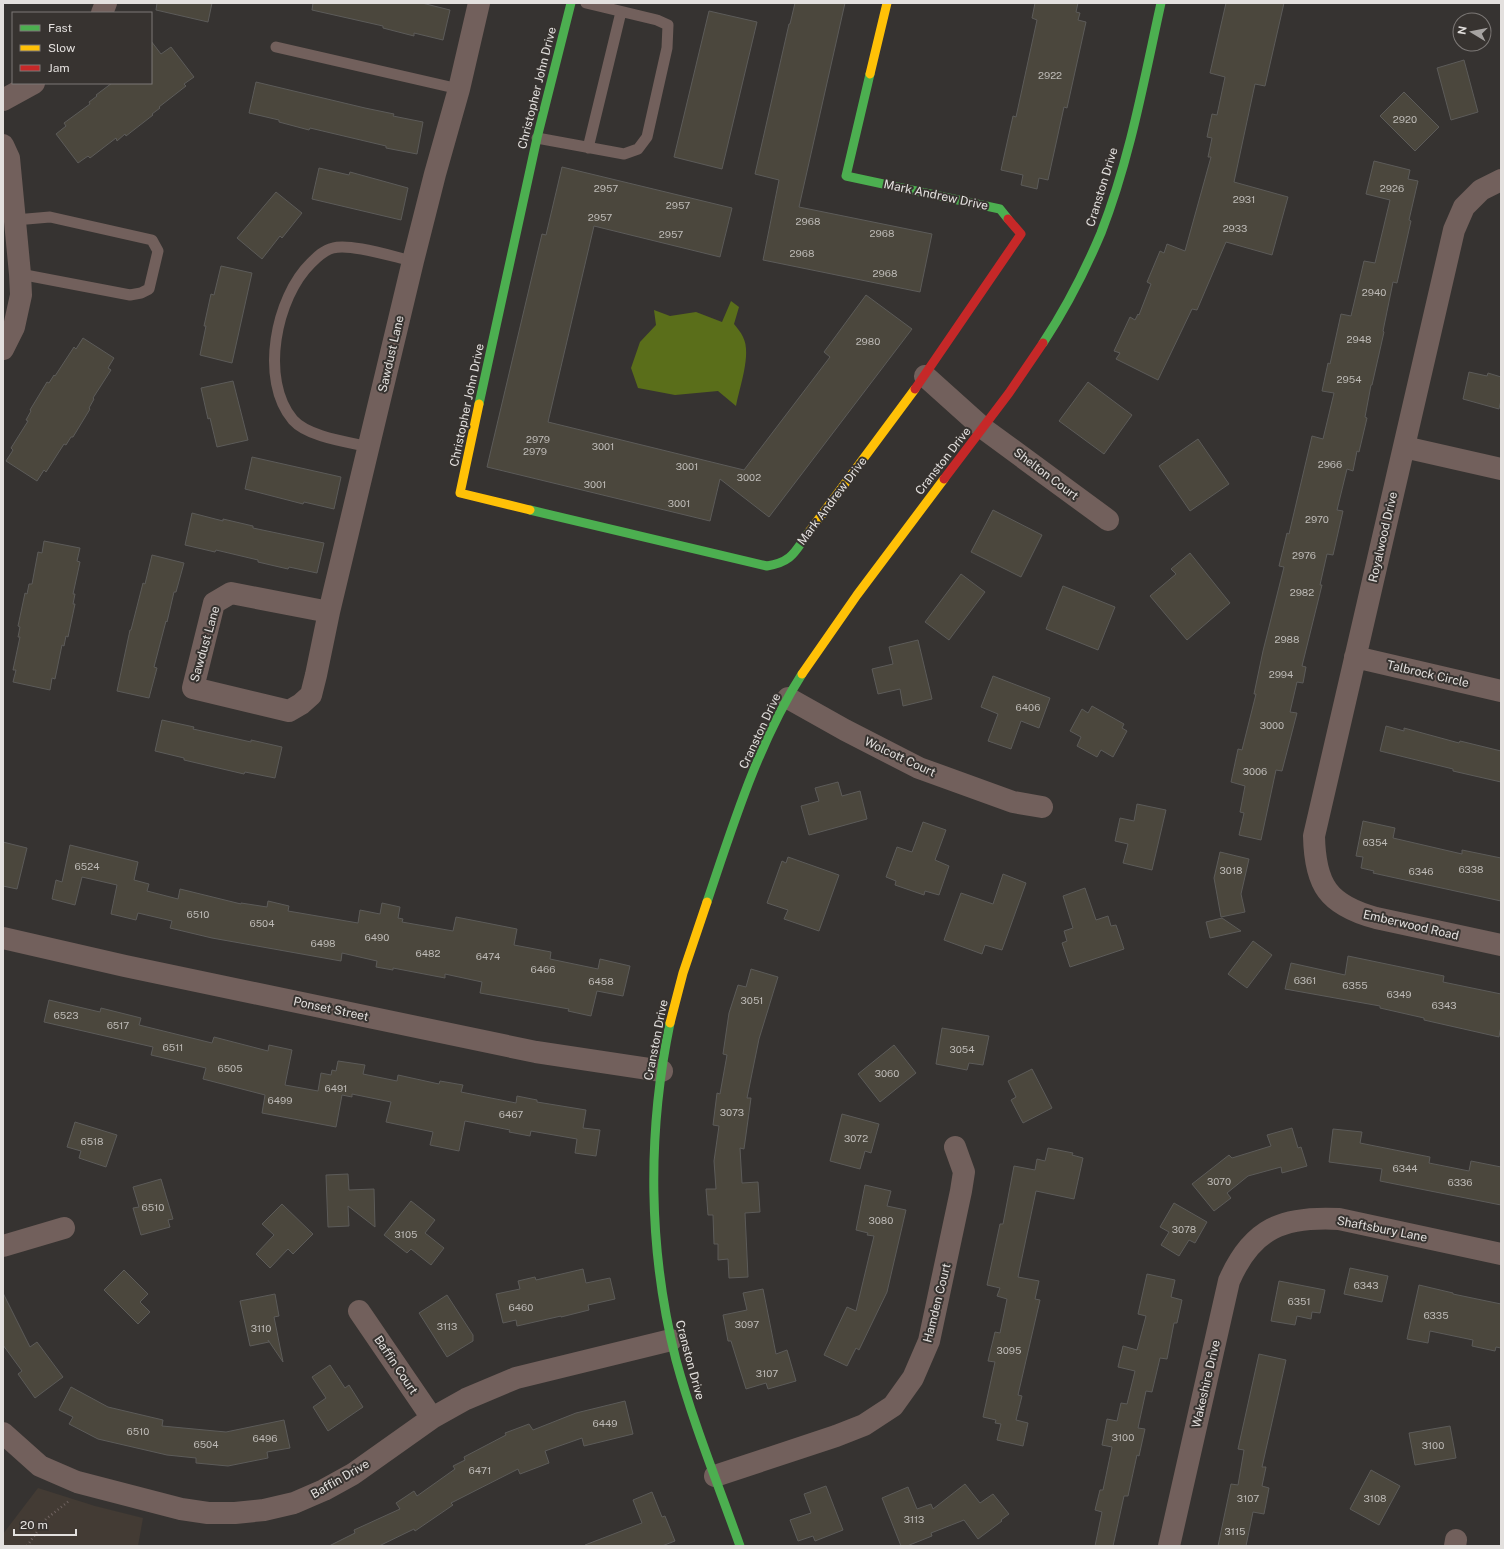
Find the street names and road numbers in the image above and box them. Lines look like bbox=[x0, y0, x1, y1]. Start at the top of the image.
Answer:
street label: Christopher John Drive bbox=[515, 25, 559, 151]
street label: Cranston Drive bbox=[1083, 146, 1121, 228]
street label: Mark Andrew Drive bbox=[882, 177, 990, 213]
street label: Sawdust Lane bbox=[375, 314, 407, 394]
street label: Christopher John Drive bbox=[447, 342, 487, 468]
street label: Cranston Drive bbox=[912, 424, 974, 498]
street label: Shelton Court bbox=[1011, 445, 1081, 503]
street label: Mark Andrew Drive bbox=[794, 454, 870, 548]
street label: Royalwood Drive bbox=[1366, 490, 1400, 584]
street label: Sawdust Lane bbox=[187, 604, 223, 684]
street label: Talbrock Circle bbox=[1386, 658, 1471, 690]
street label: Cranston Drive bbox=[736, 691, 784, 771]
street label: Wolcott Court bbox=[862, 734, 938, 780]
street label: Emberwood Road bbox=[1362, 907, 1460, 943]
street label: Ponset Street bbox=[292, 994, 370, 1024]
street label: Cranston Drive bbox=[641, 998, 671, 1082]
street label: Shaftsbury Lane bbox=[1336, 1213, 1429, 1245]
street label: Hamden Court bbox=[920, 1262, 954, 1344]
street label: Cranston Drive bbox=[673, 1319, 707, 1402]
street label: Baffin Court bbox=[371, 1333, 421, 1397]
street label: Wakeshire Drive bbox=[1189, 1339, 1223, 1429]
street label: Baffin Drive bbox=[308, 1457, 372, 1501]

